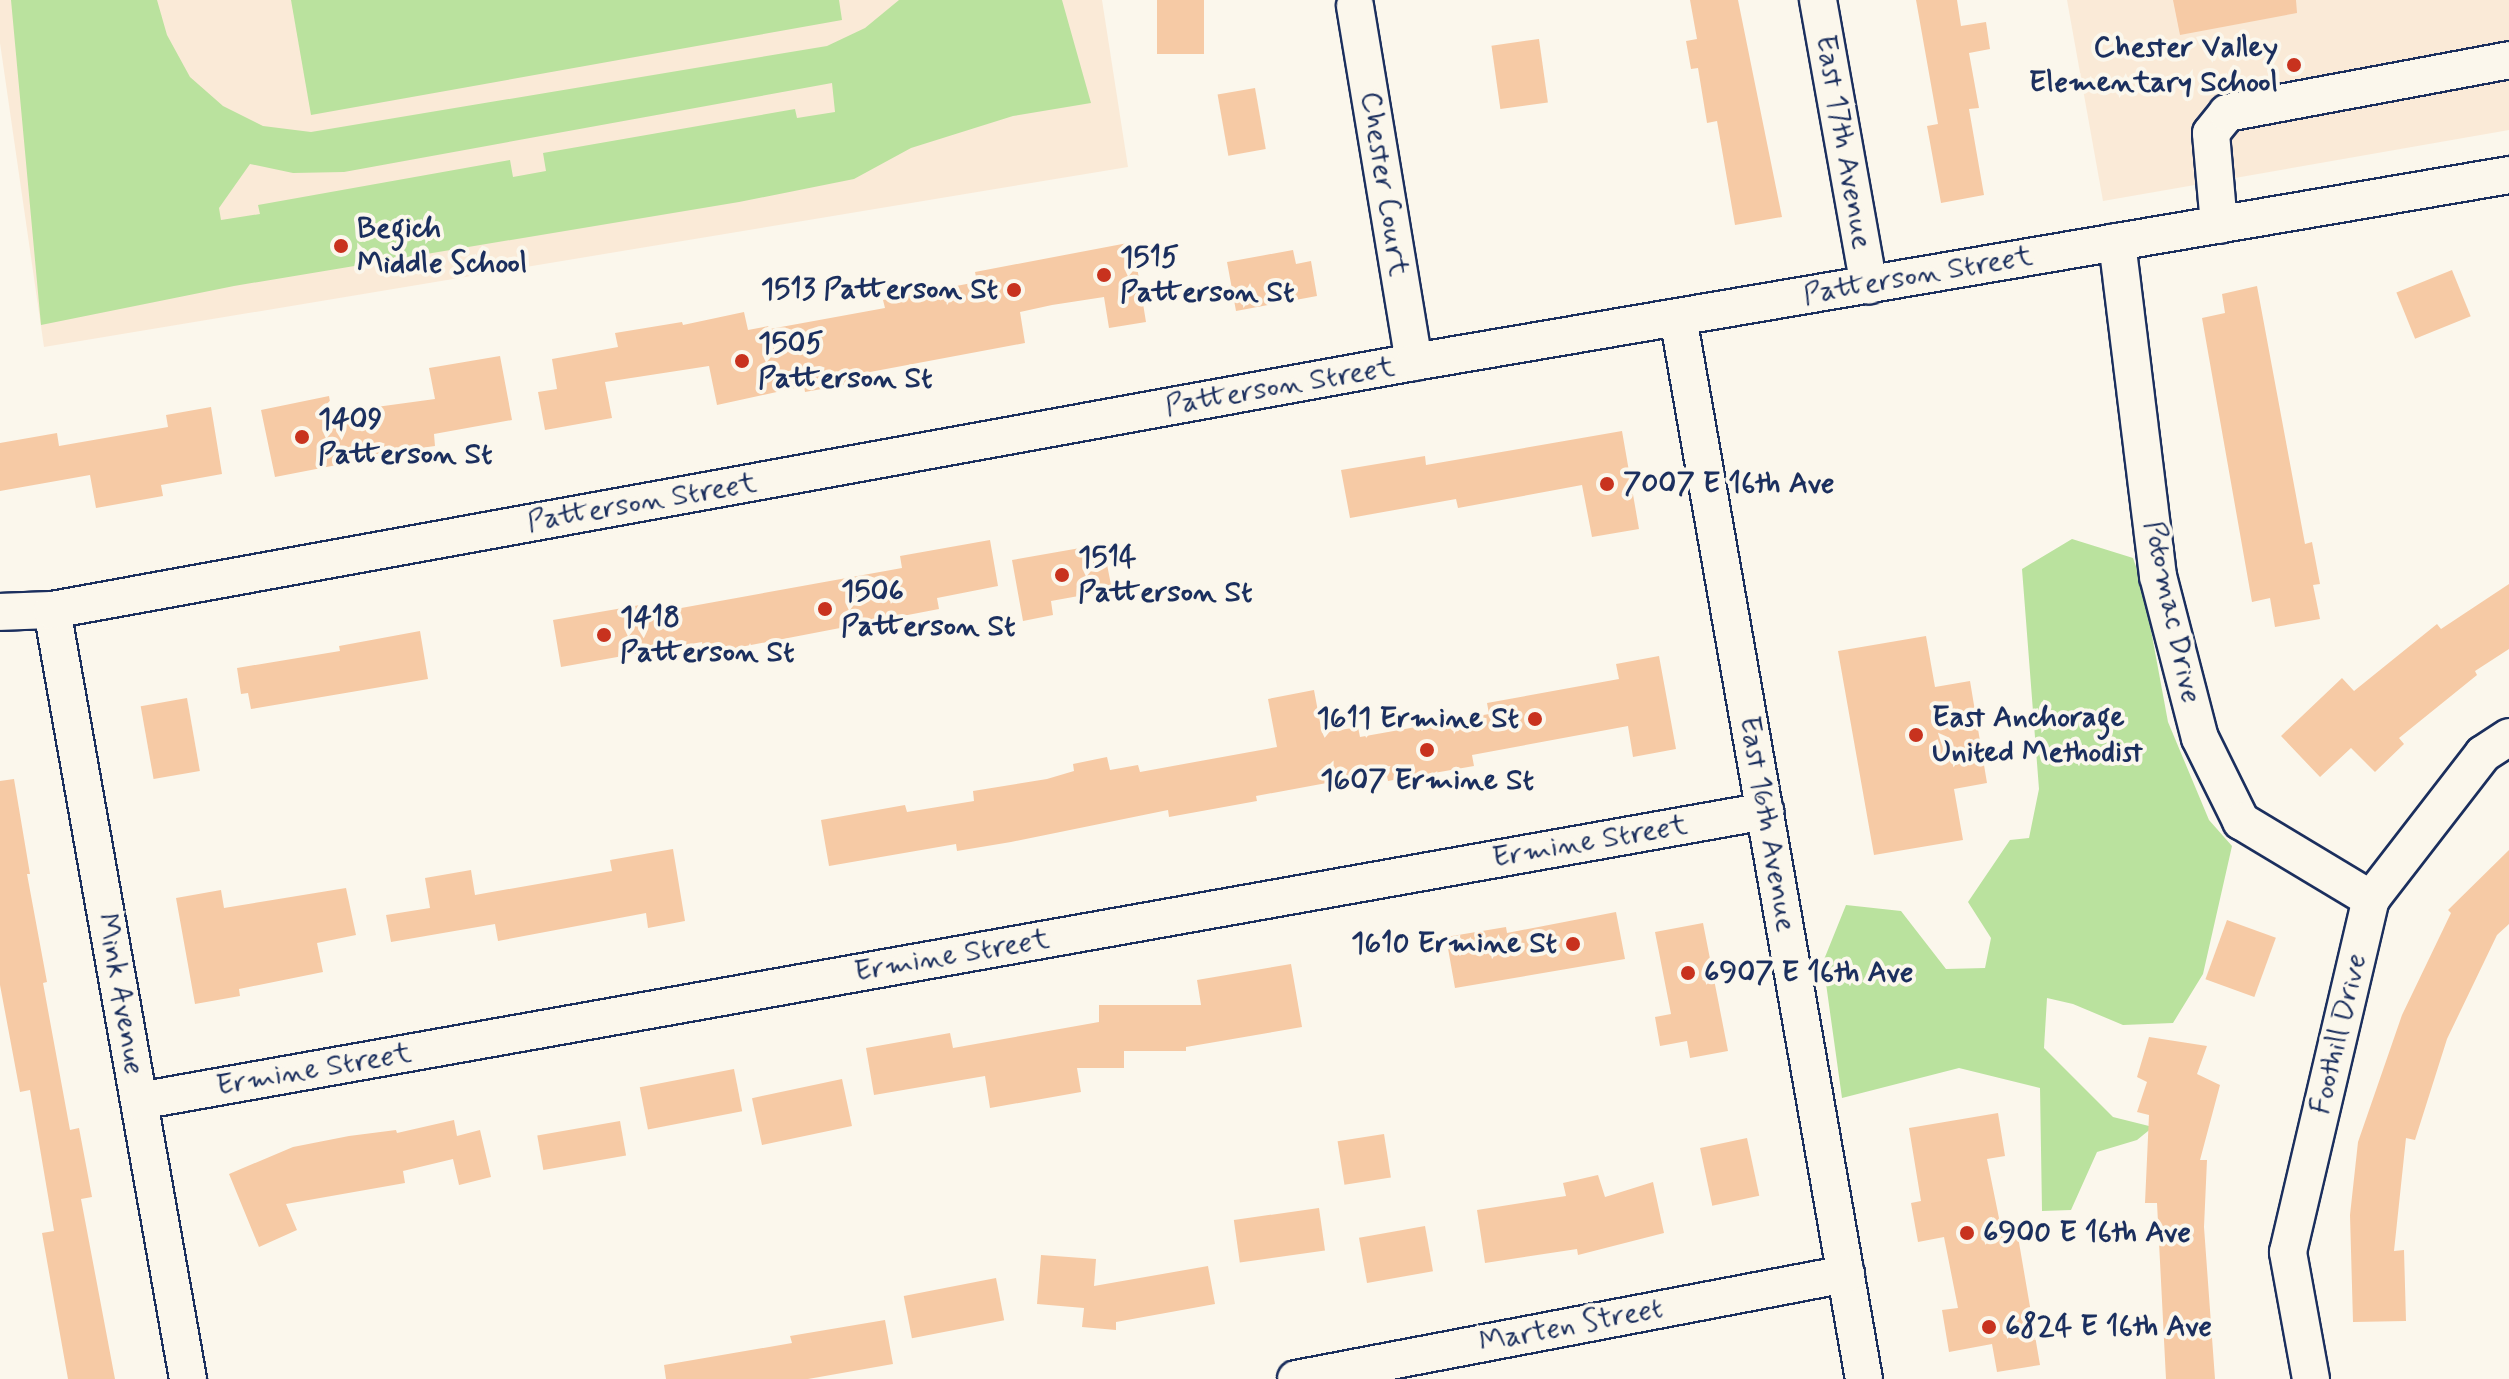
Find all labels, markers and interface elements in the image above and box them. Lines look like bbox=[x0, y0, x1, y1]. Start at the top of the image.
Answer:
place label: Chester Valley Elementary School bbox=[2029, 30, 2278, 100]
street label: East 17th Avenue bbox=[1806, 32, 1880, 252]
marker: Chester Valley Elementary School bbox=[2285, 56, 2303, 74]
street label: Chester Court bbox=[1352, 92, 1416, 276]
place label: Begich Middle School bbox=[357, 211, 529, 282]
marker: Begich Middle School bbox=[332, 237, 350, 255]
street label: Patterson Street bbox=[1800, 238, 2036, 314]
place label: 1515 Patterson St bbox=[1120, 240, 1294, 310]
marker: 1515 Patterson St bbox=[1095, 266, 1113, 284]
place label: 1513 Patterson St bbox=[761, 272, 998, 308]
marker: 1513 Patterson St bbox=[1005, 281, 1023, 299]
place label: 1505 Patterson St bbox=[758, 326, 932, 396]
street label: Patterson Street bbox=[1162, 349, 1398, 425]
marker: 1505 Patterson St bbox=[733, 352, 751, 370]
place label: 1409 Patterson St bbox=[318, 402, 492, 472]
marker: 1409 Patterson St bbox=[293, 428, 311, 446]
street label: Patterson Street bbox=[524, 465, 760, 541]
place label: 7007 E 16th Ave bbox=[1623, 466, 1838, 502]
marker: 7007 E 16th Ave bbox=[1598, 475, 1616, 493]
street label: Potomac Drive bbox=[2135, 518, 2209, 706]
place label: 1514 Patterson St bbox=[1078, 540, 1252, 610]
marker: 1514 Patterson St bbox=[1053, 566, 1071, 584]
place label: 1506 Patterson St bbox=[841, 574, 1015, 644]
place label: 1418 Patterson St bbox=[620, 600, 794, 670]
marker: 1506 Patterson St bbox=[816, 600, 834, 618]
marker: 1418 Patterson St bbox=[595, 626, 613, 644]
place label: East Anchorage United Methodist bbox=[1932, 700, 2143, 770]
place label: 1611 Ermine St bbox=[1316, 701, 1519, 737]
marker: 1611 Ermine St bbox=[1526, 710, 1544, 728]
street label: East 16th Avenue bbox=[1730, 713, 1804, 935]
marker: East Anchorage United Methodist bbox=[1907, 726, 1925, 744]
marker: 1607 Ermine St bbox=[1418, 741, 1436, 759]
place label: 1607 Ermine St bbox=[1320, 763, 1534, 799]
street label: Ermine Street bbox=[1490, 807, 1690, 877]
street label: Mink Avenue bbox=[88, 909, 152, 1079]
street label: Ermine Street bbox=[852, 921, 1052, 991]
place label: 1610 Ermine St bbox=[1351, 926, 1557, 962]
marker: 1610 Ermine St bbox=[1564, 935, 1582, 953]
street label: Foothill Drive bbox=[2303, 951, 2375, 1117]
place label: 6907 E 16th Ave bbox=[1704, 955, 1916, 991]
marker: 6907 E 16th Ave bbox=[1679, 964, 1697, 982]
street label: Ermine Street bbox=[214, 1035, 414, 1105]
place label: 6900 E 16th Ave bbox=[1983, 1215, 2194, 1251]
marker: 6900 E 16th Ave bbox=[1958, 1224, 1976, 1242]
street label: Marten Street bbox=[1474, 1290, 1668, 1362]
place label: 6824 E 16th Ave bbox=[2005, 1309, 2215, 1345]
marker: 6824 E 16th Ave bbox=[1980, 1318, 1998, 1336]

